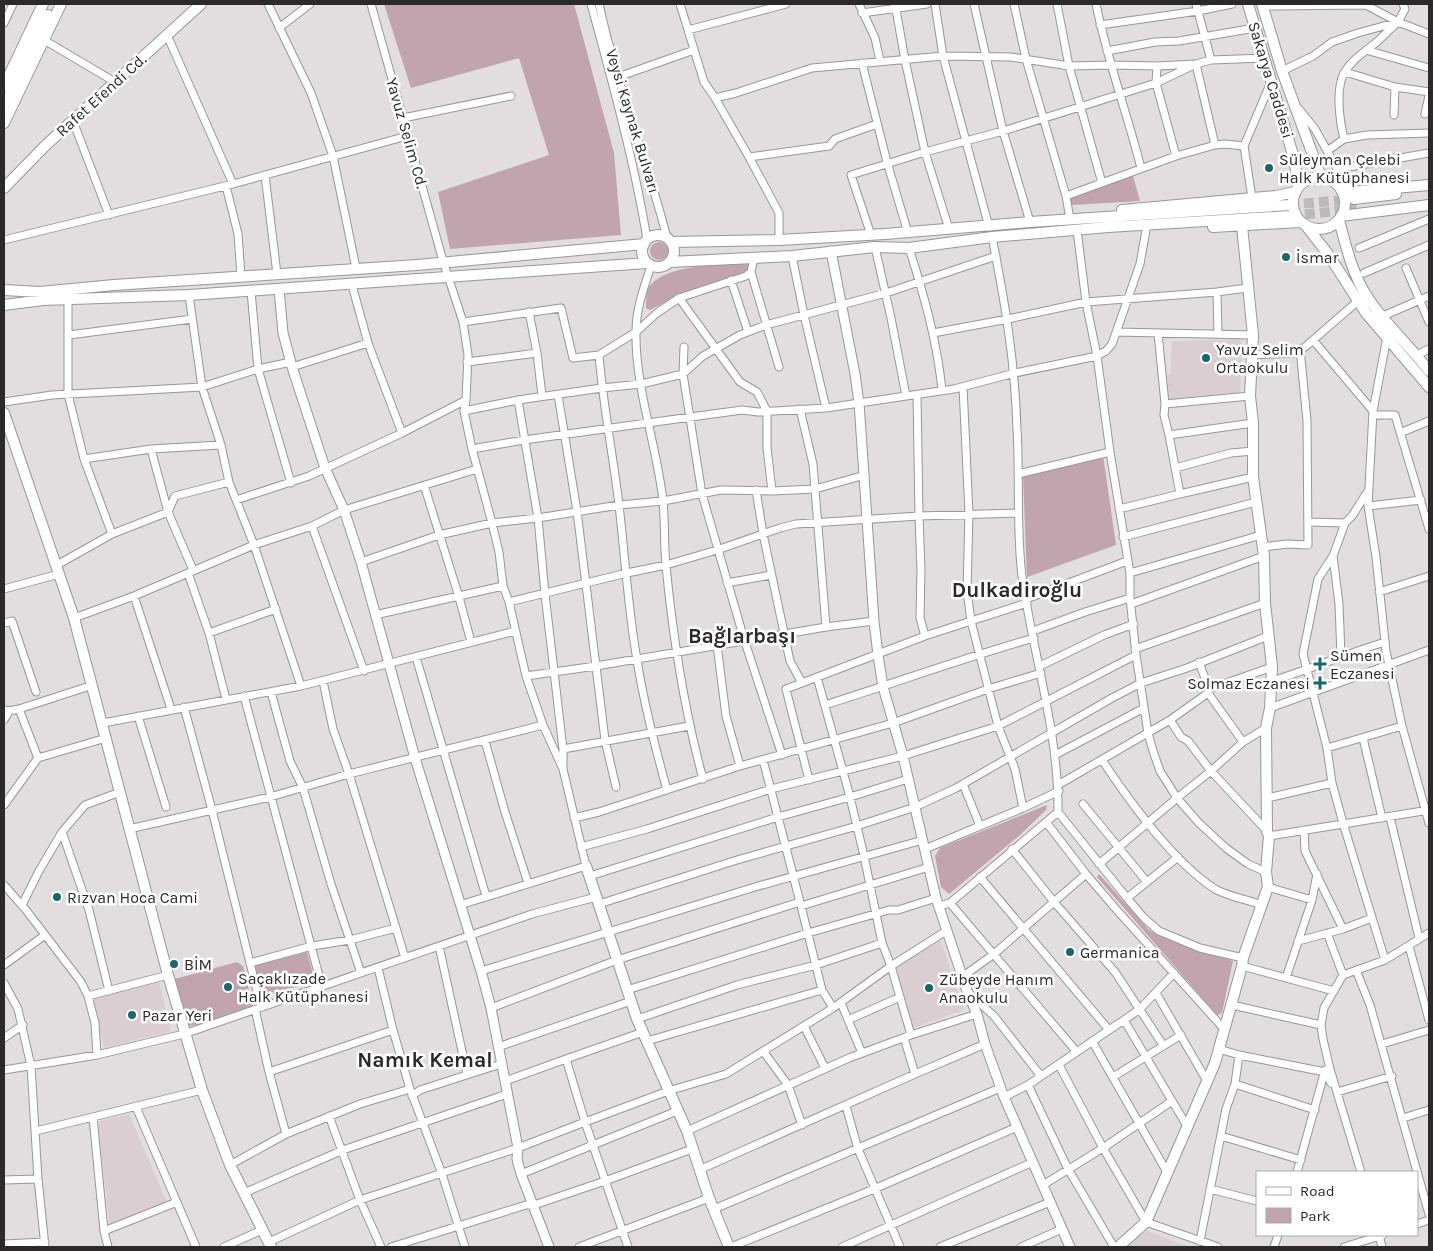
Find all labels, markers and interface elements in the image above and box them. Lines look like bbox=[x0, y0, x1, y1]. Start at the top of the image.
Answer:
street label: Sakarya Caddesi bbox=[1244, 19, 1298, 141]
street label: Veysi Kaynak Bulvarı bbox=[602, 47, 664, 195]
street label: Rafet Efendi Cd. bbox=[52, 49, 150, 140]
street label: Yavuz Selim Cd. bbox=[382, 76, 432, 190]
place label: Süleyman Çelebi Halk Kütüphanesi bbox=[1279, 150, 1410, 187]
marker: Süleyman Çelebi Halk Kütüphanesi bbox=[1263, 162, 1275, 174]
place label: İsmar bbox=[1296, 248, 1339, 267]
marker: İsmar bbox=[1280, 251, 1292, 263]
place label: Yavuz Selim Ortaokulu bbox=[1216, 340, 1304, 377]
marker: Yavuz Selim Ortaokulu bbox=[1200, 352, 1212, 364]
district label: Dulkadiroğlu bbox=[952, 578, 1082, 602]
district label: Bağlarbaşı bbox=[688, 624, 796, 648]
place label: Sümen Eczanesi bbox=[1330, 646, 1395, 683]
marker: Sümen Eczanesi bbox=[1314, 658, 1326, 670]
place label: Solmaz Eczanesi bbox=[1187, 674, 1310, 693]
marker: Solmaz Eczanesi bbox=[1314, 677, 1326, 689]
place label: Rızvan Hoca Cami bbox=[67, 888, 198, 907]
marker: Rızvan Hoca Cami bbox=[51, 891, 63, 903]
place label: Germanica bbox=[1080, 943, 1160, 962]
marker: Germanica bbox=[1064, 946, 1076, 958]
place label: BİM bbox=[184, 955, 212, 974]
marker: BİM bbox=[168, 958, 180, 970]
place label: Saçaklızade Halk Kütüphanesi bbox=[238, 969, 369, 1006]
place label: Zübeyde Hanım Anaokulu bbox=[939, 970, 1054, 1007]
marker: Saçaklızade Halk Kütüphanesi bbox=[222, 981, 234, 993]
marker: Zübeyde Hanım Anaokulu bbox=[923, 982, 935, 994]
place label: Pazar Yeri bbox=[142, 1006, 212, 1025]
marker: Pazar Yeri bbox=[126, 1009, 138, 1021]
district label: Namık Kemal bbox=[357, 1048, 493, 1072]
legend bbox=[1256, 1171, 1418, 1236]
text: Road bbox=[1300, 1182, 1335, 1200]
text: Park bbox=[1300, 1207, 1330, 1225]

